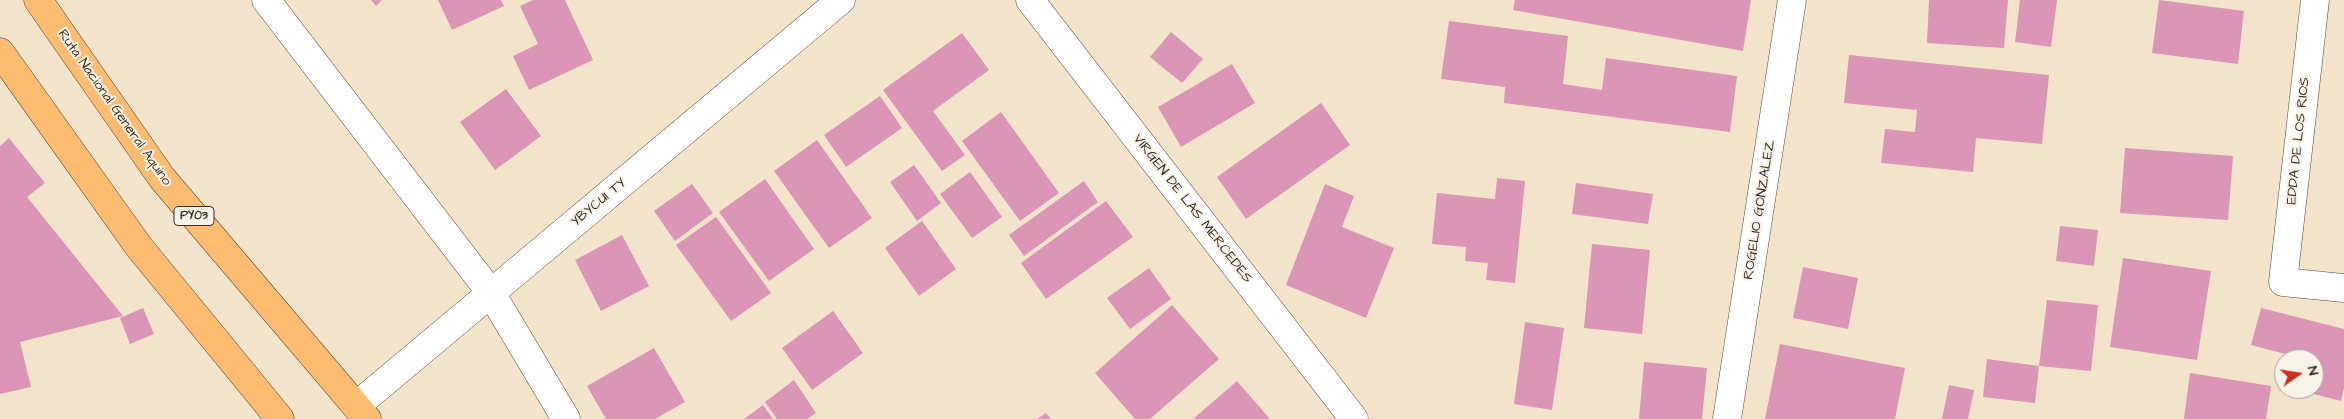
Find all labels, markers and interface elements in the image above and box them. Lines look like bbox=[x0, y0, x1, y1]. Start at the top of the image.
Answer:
street label: Ruta Nacional General Aquino bbox=[54, 27, 174, 189]
street label: EDDA DE LOS RIOS bbox=[2284, 76, 2314, 206]
street label: VIRGEN DE LAS MERCEDES bbox=[1129, 131, 1255, 287]
street label: ROGELIO GONZALEZ bbox=[1741, 139, 1779, 281]
street label: YBYCUI TY bbox=[568, 175, 630, 231]
road number: PY03 bbox=[174, 207, 214, 226]
north arrow bbox=[2274, 349, 2324, 399]
text: N bbox=[2302, 364, 2323, 377]

